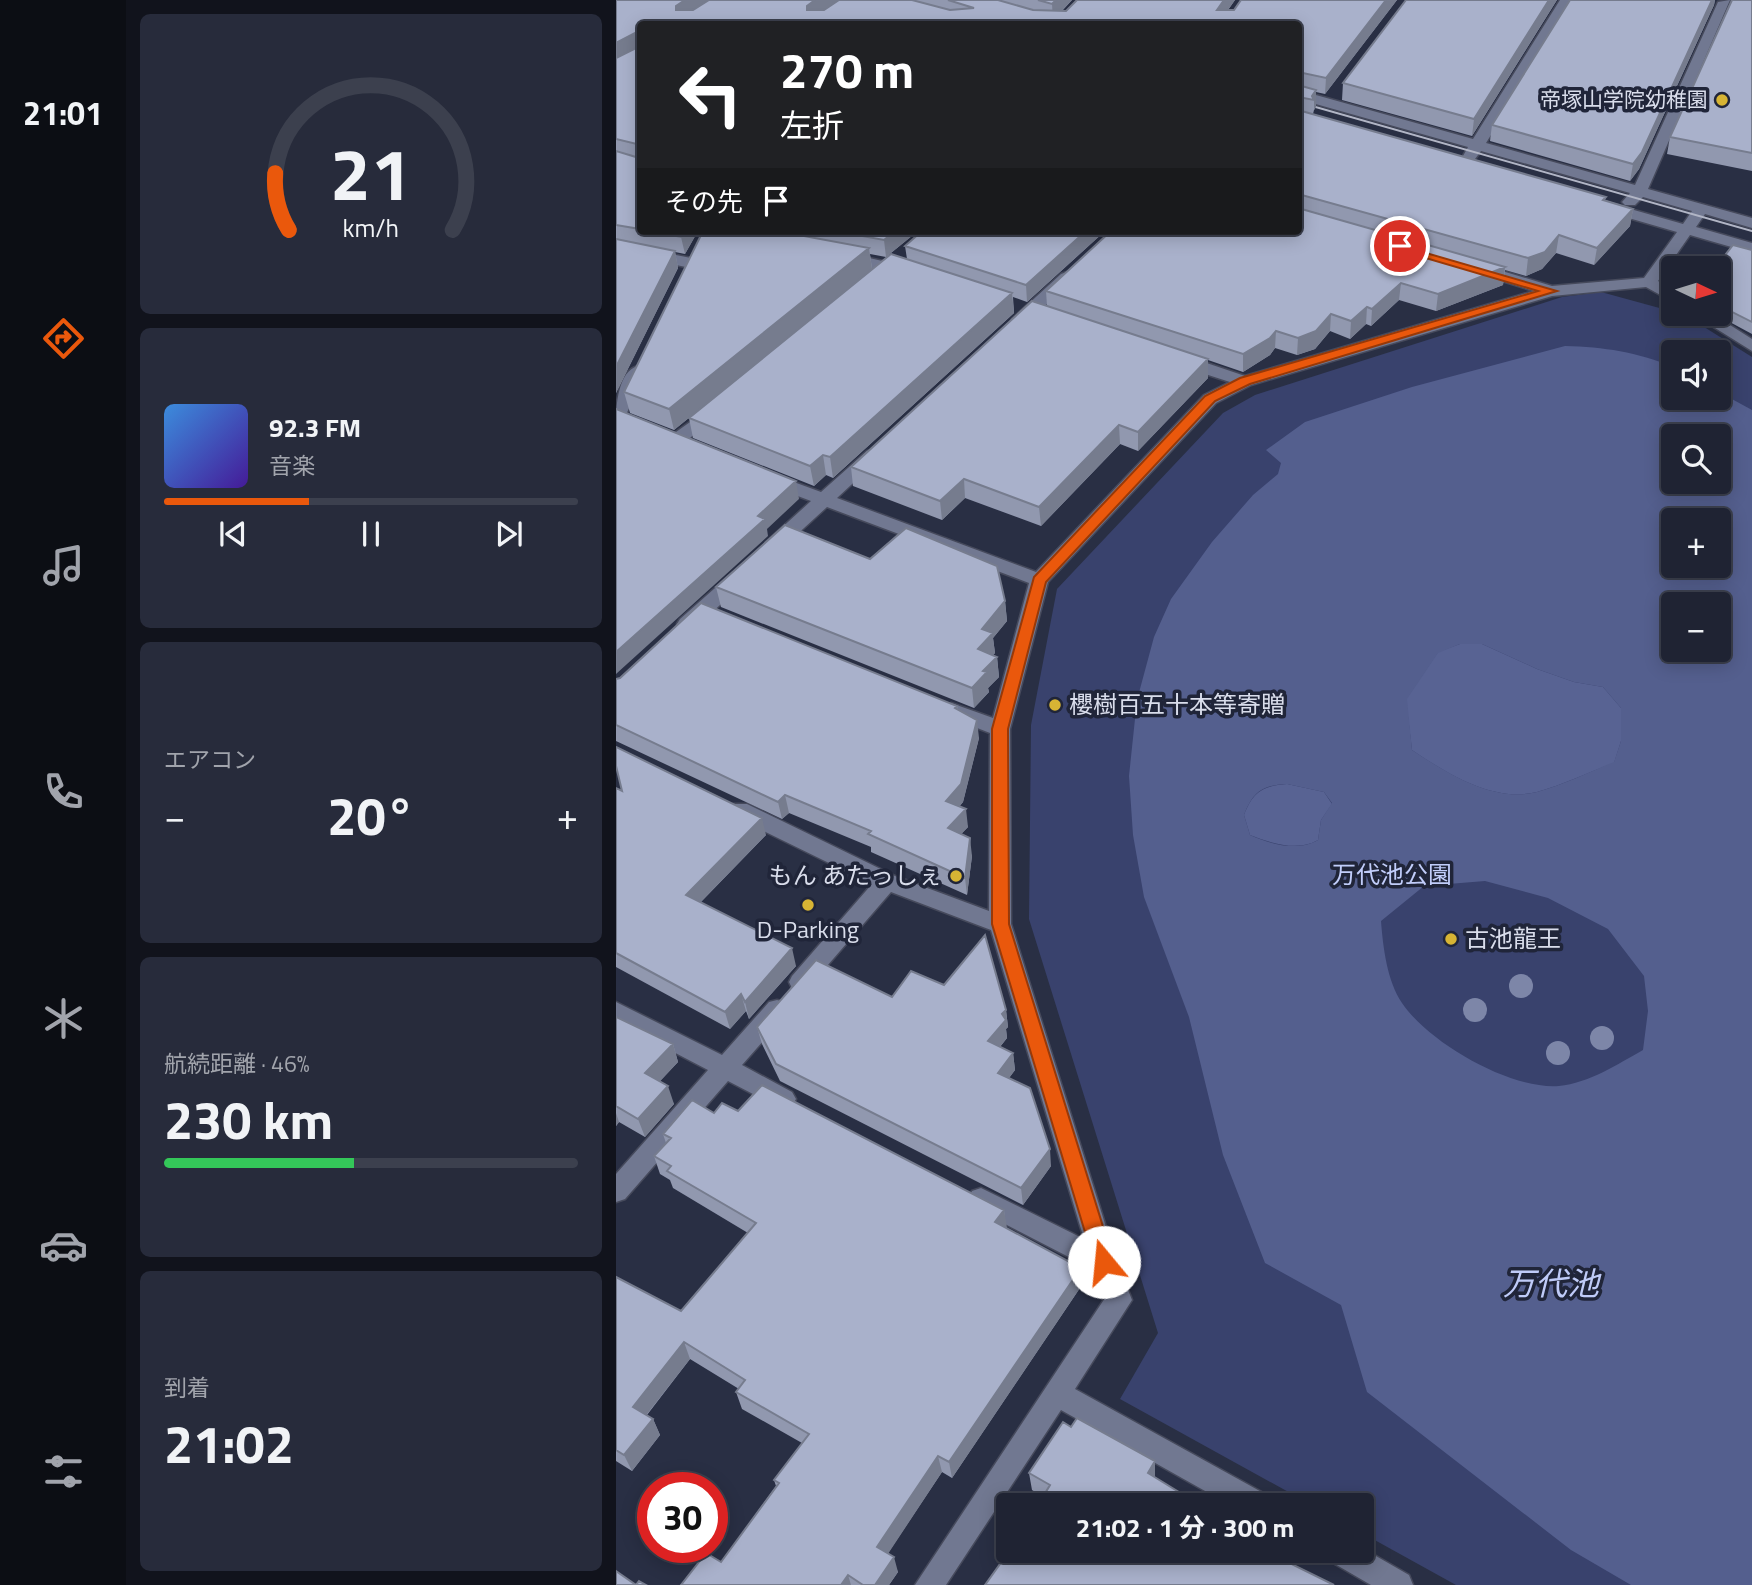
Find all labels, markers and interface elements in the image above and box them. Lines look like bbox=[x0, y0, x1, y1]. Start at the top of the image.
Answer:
text: 270 m bbox=[780, 32, 914, 107]
icon: left bbox=[665, 49, 756, 140]
place label: 帝塚山学院幼稚園 bbox=[1540, 83, 1708, 115]
text: 21:01 bbox=[23, 89, 103, 137]
marker: 帝塚山学院幼稚園 bbox=[1714, 92, 1730, 108]
text: 左折 bbox=[780, 101, 844, 149]
text: 21 bbox=[330, 118, 412, 228]
text: その先 bbox=[665, 182, 743, 221]
icon: arrive bbox=[757, 182, 795, 220]
text: km/h bbox=[343, 209, 399, 247]
pin bbox=[1370, 216, 1430, 276]
icon: arrive bbox=[1381, 227, 1419, 265]
north arrow bbox=[1661, 256, 1731, 326]
map controls bbox=[1661, 256, 1731, 662]
icon: directions bbox=[39, 314, 88, 363]
button: sound bbox=[1661, 340, 1731, 410]
text: 92.3 FM bbox=[269, 408, 361, 447]
button: search bbox=[1661, 424, 1731, 494]
text: 音楽 bbox=[269, 448, 315, 483]
button: + bbox=[1661, 508, 1731, 578]
icon: previous bbox=[214, 515, 252, 553]
icon: pause bbox=[352, 515, 390, 553]
icon: next bbox=[490, 515, 528, 553]
icon: music bbox=[39, 541, 88, 590]
button: − bbox=[1661, 592, 1731, 662]
place label: 櫻樹百五十本等寄贈 bbox=[1069, 686, 1285, 722]
marker: 櫻樹百五十本等寄贈 bbox=[1047, 697, 1063, 713]
text: エアコン bbox=[164, 742, 256, 777]
icon: phone bbox=[39, 767, 88, 816]
text: 20° bbox=[327, 776, 415, 855]
text: − bbox=[164, 787, 185, 845]
text: + bbox=[557, 787, 578, 845]
park label: 万代池公園 bbox=[1332, 856, 1452, 892]
place label: もん あたっしぇ bbox=[769, 857, 942, 893]
marker: もん あたっしぇ bbox=[948, 868, 964, 884]
marker: D-Parking bbox=[800, 897, 816, 913]
place label: D-Parking bbox=[757, 911, 859, 947]
place label: 古池龍王 bbox=[1465, 920, 1561, 956]
marker: 古池龍王 bbox=[1443, 931, 1459, 947]
icon: climate bbox=[39, 994, 88, 1043]
text: 航続距離 · 46% bbox=[164, 1046, 310, 1081]
text: 230 km bbox=[164, 1080, 333, 1159]
icon: car bbox=[39, 1221, 88, 1270]
position arrow bbox=[1067, 1225, 1141, 1299]
water label: 万代池 bbox=[1503, 1259, 1602, 1307]
text: 到着 bbox=[164, 1370, 210, 1405]
text: 21:02 bbox=[164, 1404, 294, 1483]
icon: filters bbox=[39, 1447, 88, 1496]
speed limit sign: 30 bbox=[637, 1472, 728, 1563]
text: 21:02 · 1 分 · 300 m bbox=[1076, 1508, 1294, 1547]

